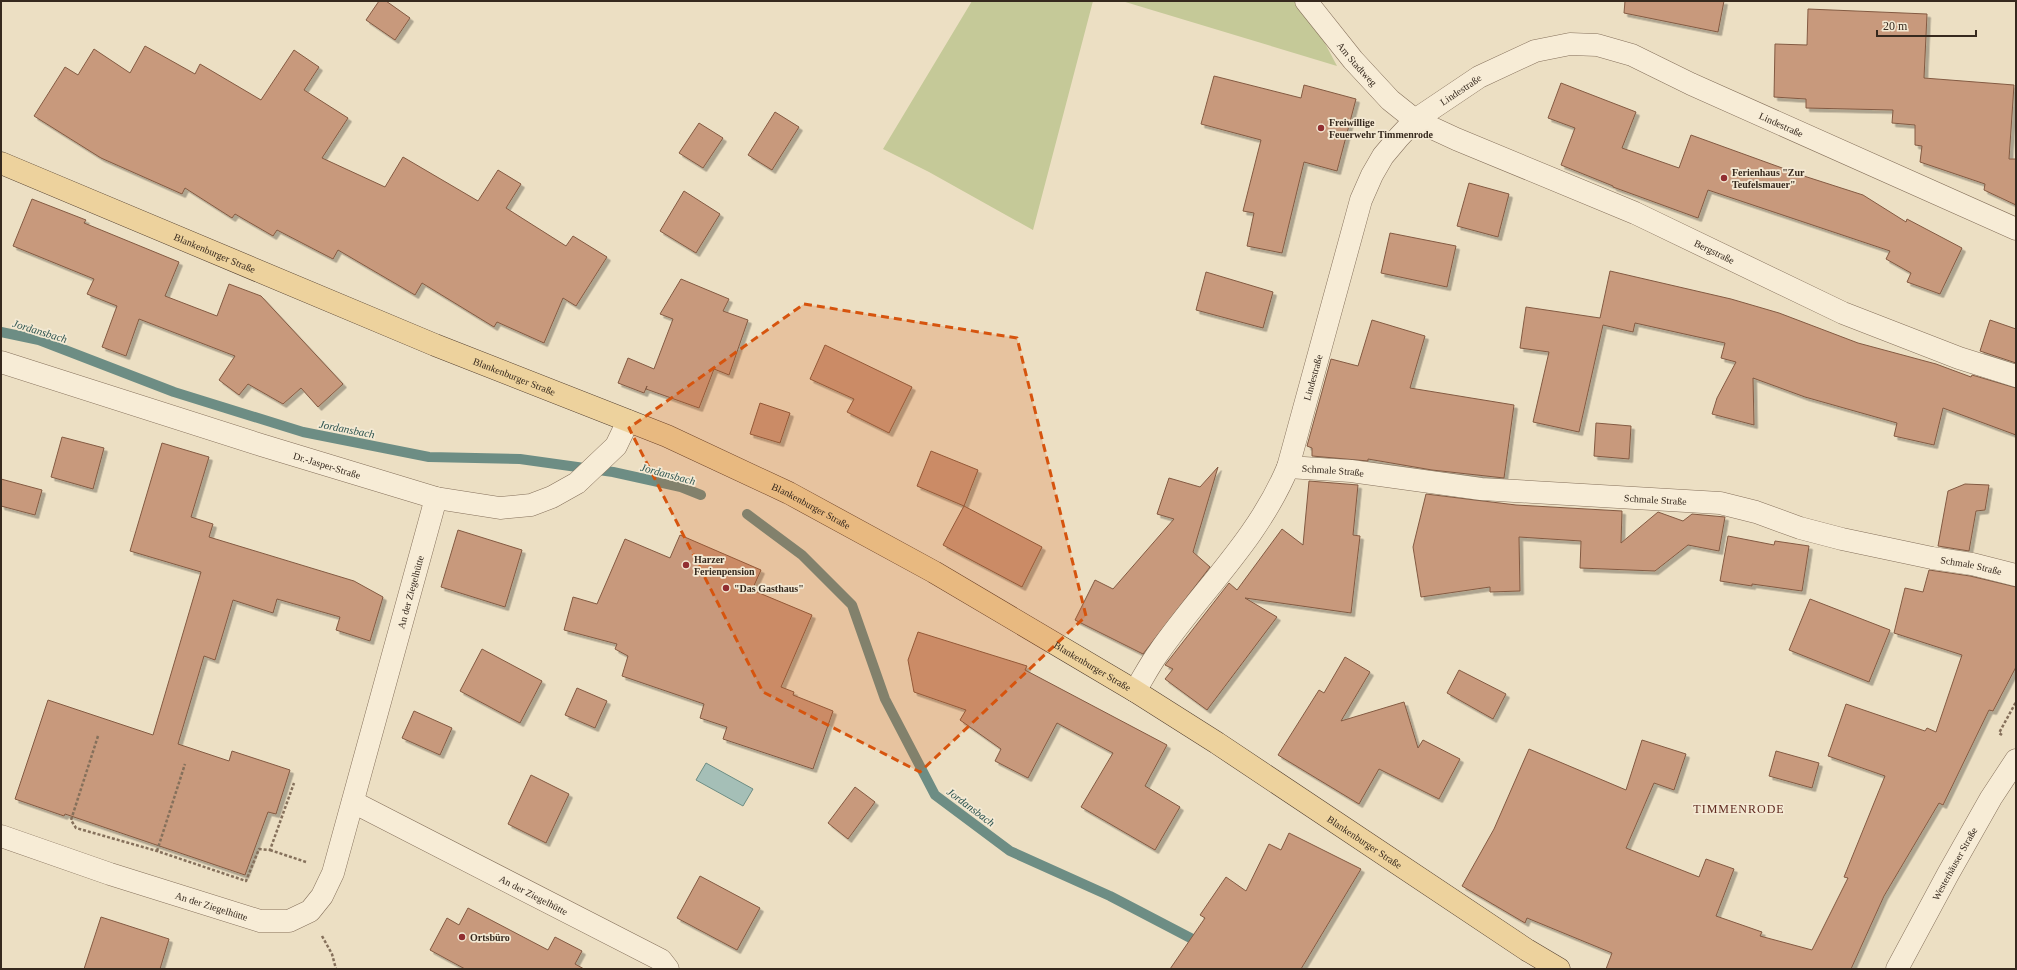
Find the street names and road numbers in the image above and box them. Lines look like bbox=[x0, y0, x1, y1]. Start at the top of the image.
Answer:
street label: Am Stadtweg bbox=[1335, 40, 1379, 88]
street label: Lindestraße bbox=[1438, 72, 1484, 108]
street label: Lindestraße bbox=[1757, 110, 1806, 140]
street label: Blankenburger Straße bbox=[172, 231, 258, 275]
street label: Bergstraße bbox=[1692, 237, 1737, 266]
street label: Lindestraße bbox=[1301, 353, 1325, 402]
street label: Blankenburger Straße bbox=[472, 356, 558, 398]
street label: Dr.-Jasper-Straße bbox=[292, 450, 362, 481]
street label: Schmale Straße bbox=[1301, 463, 1365, 479]
street label: Blankenburger Straße bbox=[770, 481, 853, 532]
street label: Schmale Straße bbox=[1624, 492, 1687, 507]
street label: An der Ziegelhütte bbox=[395, 554, 426, 630]
street label: Schmale Straße bbox=[1940, 554, 2004, 577]
street label: Blankenburger Straße bbox=[1052, 639, 1133, 694]
street label: Blankenburger Straße bbox=[1325, 813, 1404, 871]
street label: Westerhäuser Straße bbox=[1930, 825, 1980, 902]
street label: An der Ziegelhütte bbox=[497, 873, 570, 918]
street label: An der Ziegelhütte bbox=[174, 890, 250, 923]

